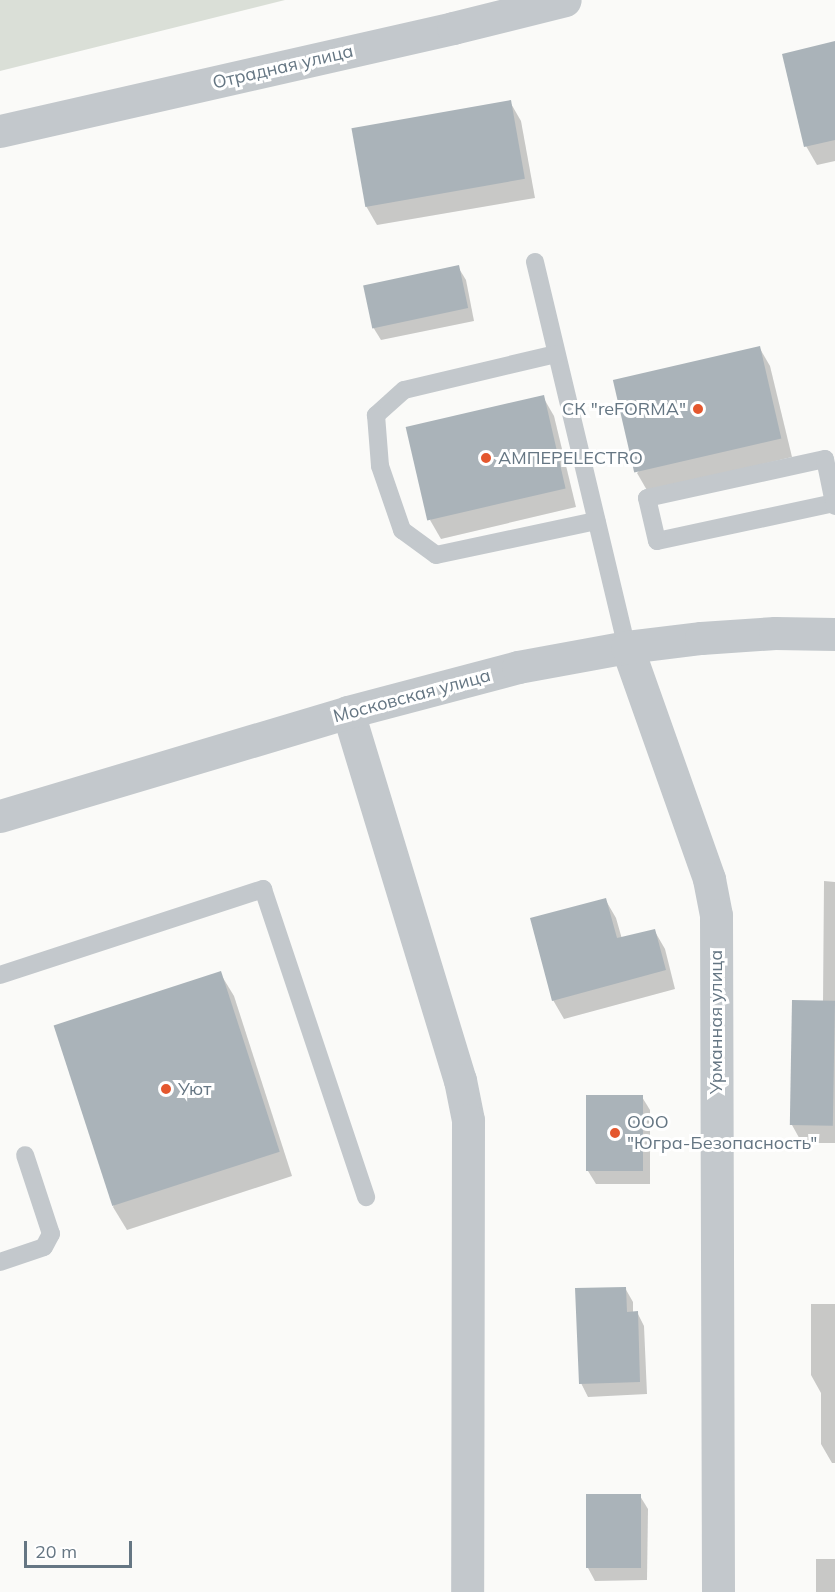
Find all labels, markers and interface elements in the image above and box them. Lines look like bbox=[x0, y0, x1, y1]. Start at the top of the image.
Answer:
street label: Отрадная улица bbox=[211, 40, 355, 94]
place label: СК "reFORMA" bbox=[562, 398, 686, 420]
marker: СК "reFORMA" bbox=[691, 402, 705, 416]
place label: АМПЕРELECTRO bbox=[498, 447, 643, 469]
marker: АМПЕРELECTRO bbox=[479, 451, 493, 465]
street label: Московская улица bbox=[331, 665, 493, 727]
street label: Урманная улица bbox=[705, 950, 727, 1094]
place label: Уют bbox=[178, 1078, 211, 1100]
marker: Уют bbox=[159, 1082, 173, 1096]
place label: ООО "Югра-Безопасность" bbox=[627, 1112, 817, 1154]
marker: ООО "Югра-Безопасность" bbox=[608, 1126, 622, 1140]
scale bar bbox=[27, 1529, 135, 1567]
text: 20 m bbox=[35, 1540, 77, 1563]

